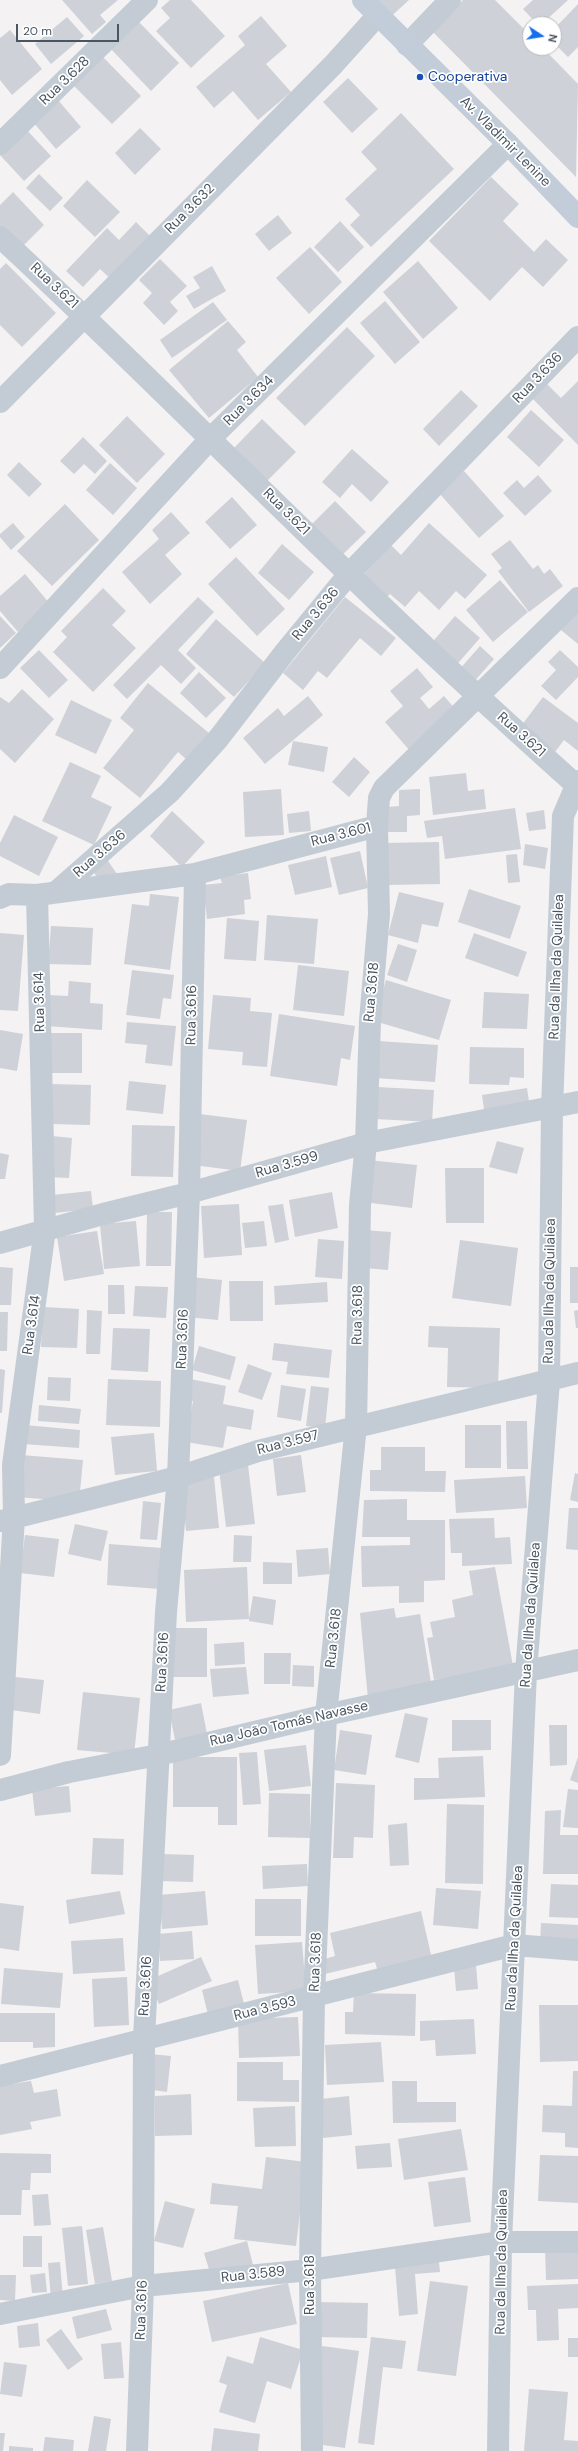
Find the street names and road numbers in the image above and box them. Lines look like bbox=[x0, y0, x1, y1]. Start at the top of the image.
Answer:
street label: Rua 3.628 bbox=[36, 53, 94, 109]
street label: Av. Vladimir Lenine bbox=[456, 93, 554, 191]
street label: Rua 3.632 bbox=[162, 181, 218, 237]
street label: Rua 3.621 bbox=[27, 260, 81, 312]
street label: Rua 3.636 bbox=[510, 349, 566, 407]
street label: Rua 3.634 bbox=[220, 372, 278, 430]
street label: Rua 3.621 bbox=[259, 485, 313, 539]
street label: Rua 3.636 bbox=[289, 584, 343, 644]
street label: Rua 3.621 bbox=[493, 709, 549, 761]
street label: Rua 3.601 bbox=[309, 819, 373, 851]
street label: Rua 3.636 bbox=[70, 827, 130, 881]
street label: Rua da Ilha da Quilalea bbox=[546, 894, 568, 1040]
street label: Rua 3.618 bbox=[361, 961, 383, 1023]
street label: Rua 3.614 bbox=[31, 972, 49, 1032]
street label: Rua 3.616 bbox=[183, 985, 201, 1045]
street label: Rua 3.599 bbox=[254, 1148, 320, 1182]
street label: Rua da Ilha da Quilalea bbox=[540, 1218, 560, 1364]
street label: Rua 3.618 bbox=[349, 1285, 367, 1345]
street label: Rua 3.614 bbox=[20, 1294, 44, 1356]
street label: Rua 3.616 bbox=[174, 1309, 192, 1369]
street label: Rua 3.597 bbox=[256, 1427, 320, 1459]
street label: Rua da Ilha da Quilalea bbox=[518, 1542, 544, 1688]
street label: Rua 3.618 bbox=[323, 1607, 345, 1669]
street label: Rua 3.616 bbox=[153, 1631, 173, 1693]
street label: Rua João Tomás Navasse bbox=[208, 1698, 370, 1750]
street label: Rua da Ilha da Quilalea bbox=[503, 1865, 527, 2011]
street label: Rua 3.618 bbox=[307, 1932, 325, 1992]
street label: Rua 3.616 bbox=[136, 1955, 156, 2017]
street label: Rua 3.593 bbox=[232, 1993, 298, 2025]
street label: Rua da Ilha da Quilalea bbox=[492, 2189, 512, 2335]
street label: Rua 3.618 bbox=[302, 2255, 318, 2315]
street label: Rua 3.589 bbox=[220, 2263, 286, 2287]
street label: Rua 3.616 bbox=[133, 2280, 151, 2340]

